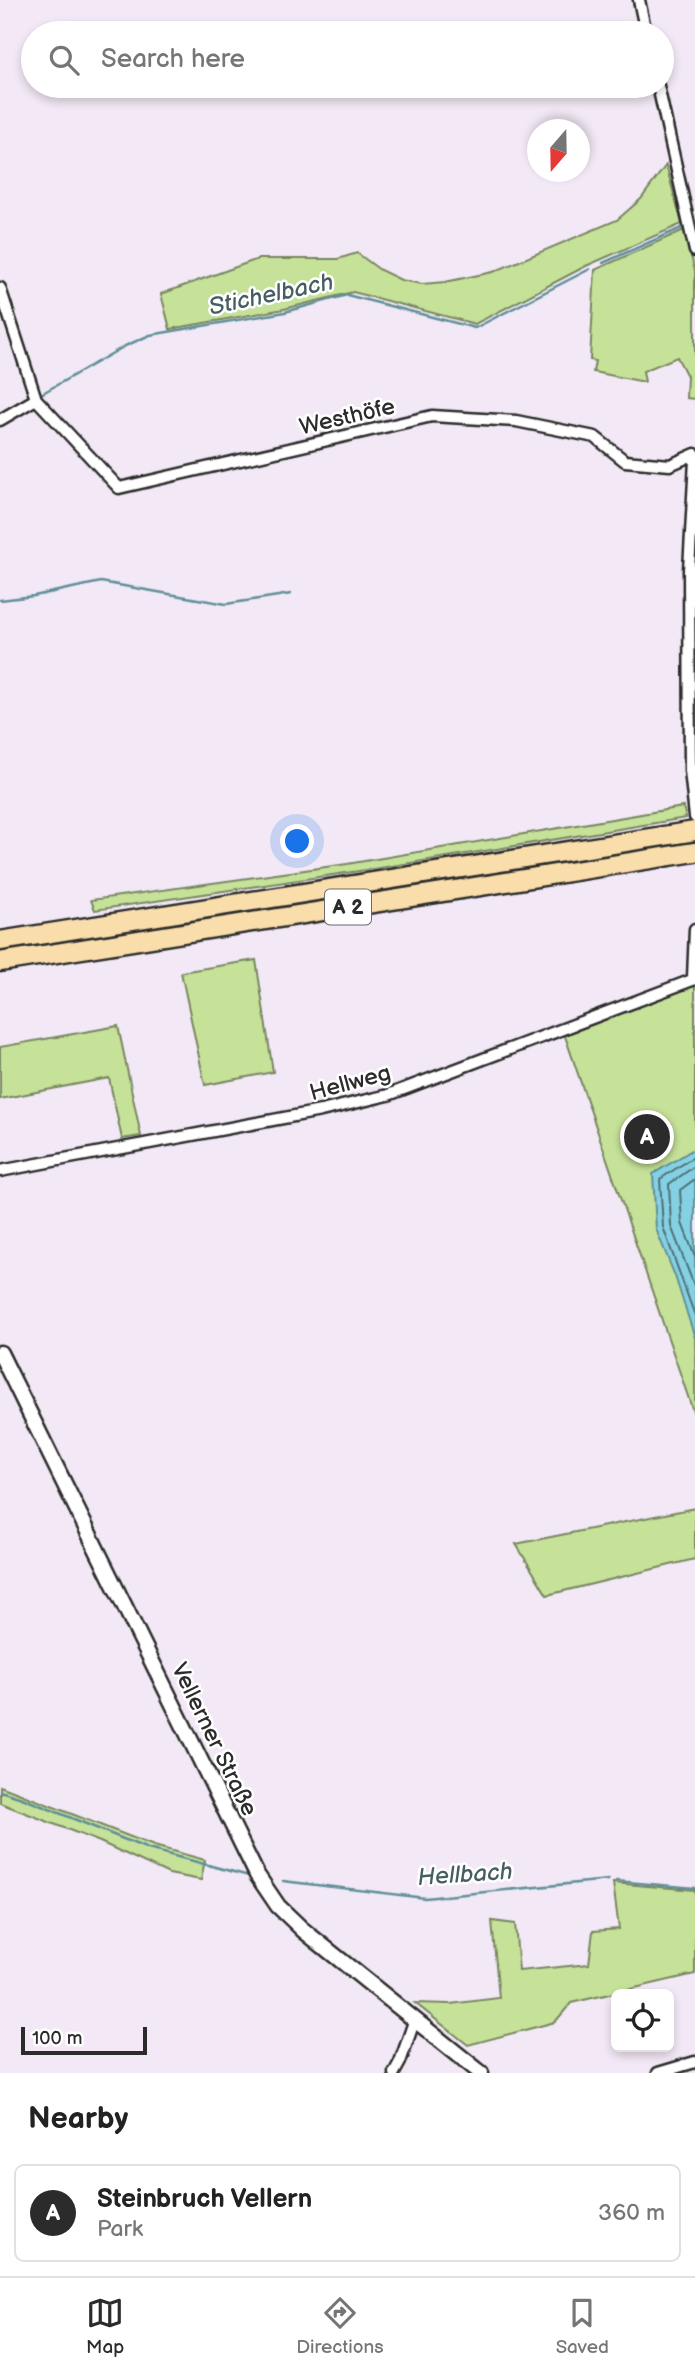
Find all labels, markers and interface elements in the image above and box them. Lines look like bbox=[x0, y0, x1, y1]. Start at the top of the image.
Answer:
search box bbox=[21, 21, 674, 98]
icon: search bbox=[45, 41, 83, 79]
text: Search here bbox=[101, 44, 245, 75]
north arrow bbox=[527, 119, 590, 182]
water label: Stichelbach bbox=[206, 267, 336, 322]
street label: Westhöfe bbox=[297, 392, 398, 442]
your location bbox=[280, 824, 314, 858]
road number: A 2 bbox=[325, 890, 371, 925]
street label: Hellweg bbox=[307, 1059, 394, 1107]
pin: A bbox=[624, 1111, 670, 1163]
street label: Vellerner Straße bbox=[165, 1658, 263, 1821]
water label: Hellbach bbox=[416, 1857, 514, 1892]
map controls bbox=[611, 1989, 674, 2052]
button: locate bbox=[611, 1989, 674, 2052]
scale bar bbox=[21, 2024, 147, 2056]
text: 100 m bbox=[32, 2027, 83, 2050]
text: Nearby bbox=[28, 2101, 128, 2137]
text: Steinbruch Vellern bbox=[97, 2184, 312, 2215]
text: A bbox=[46, 2199, 60, 2227]
text: 360 m bbox=[598, 2199, 665, 2227]
text: Park bbox=[97, 2215, 143, 2243]
tab: Map bbox=[86, 2294, 124, 2359]
tab: Directions bbox=[296, 2294, 384, 2359]
tab: Saved bbox=[556, 2294, 609, 2359]

